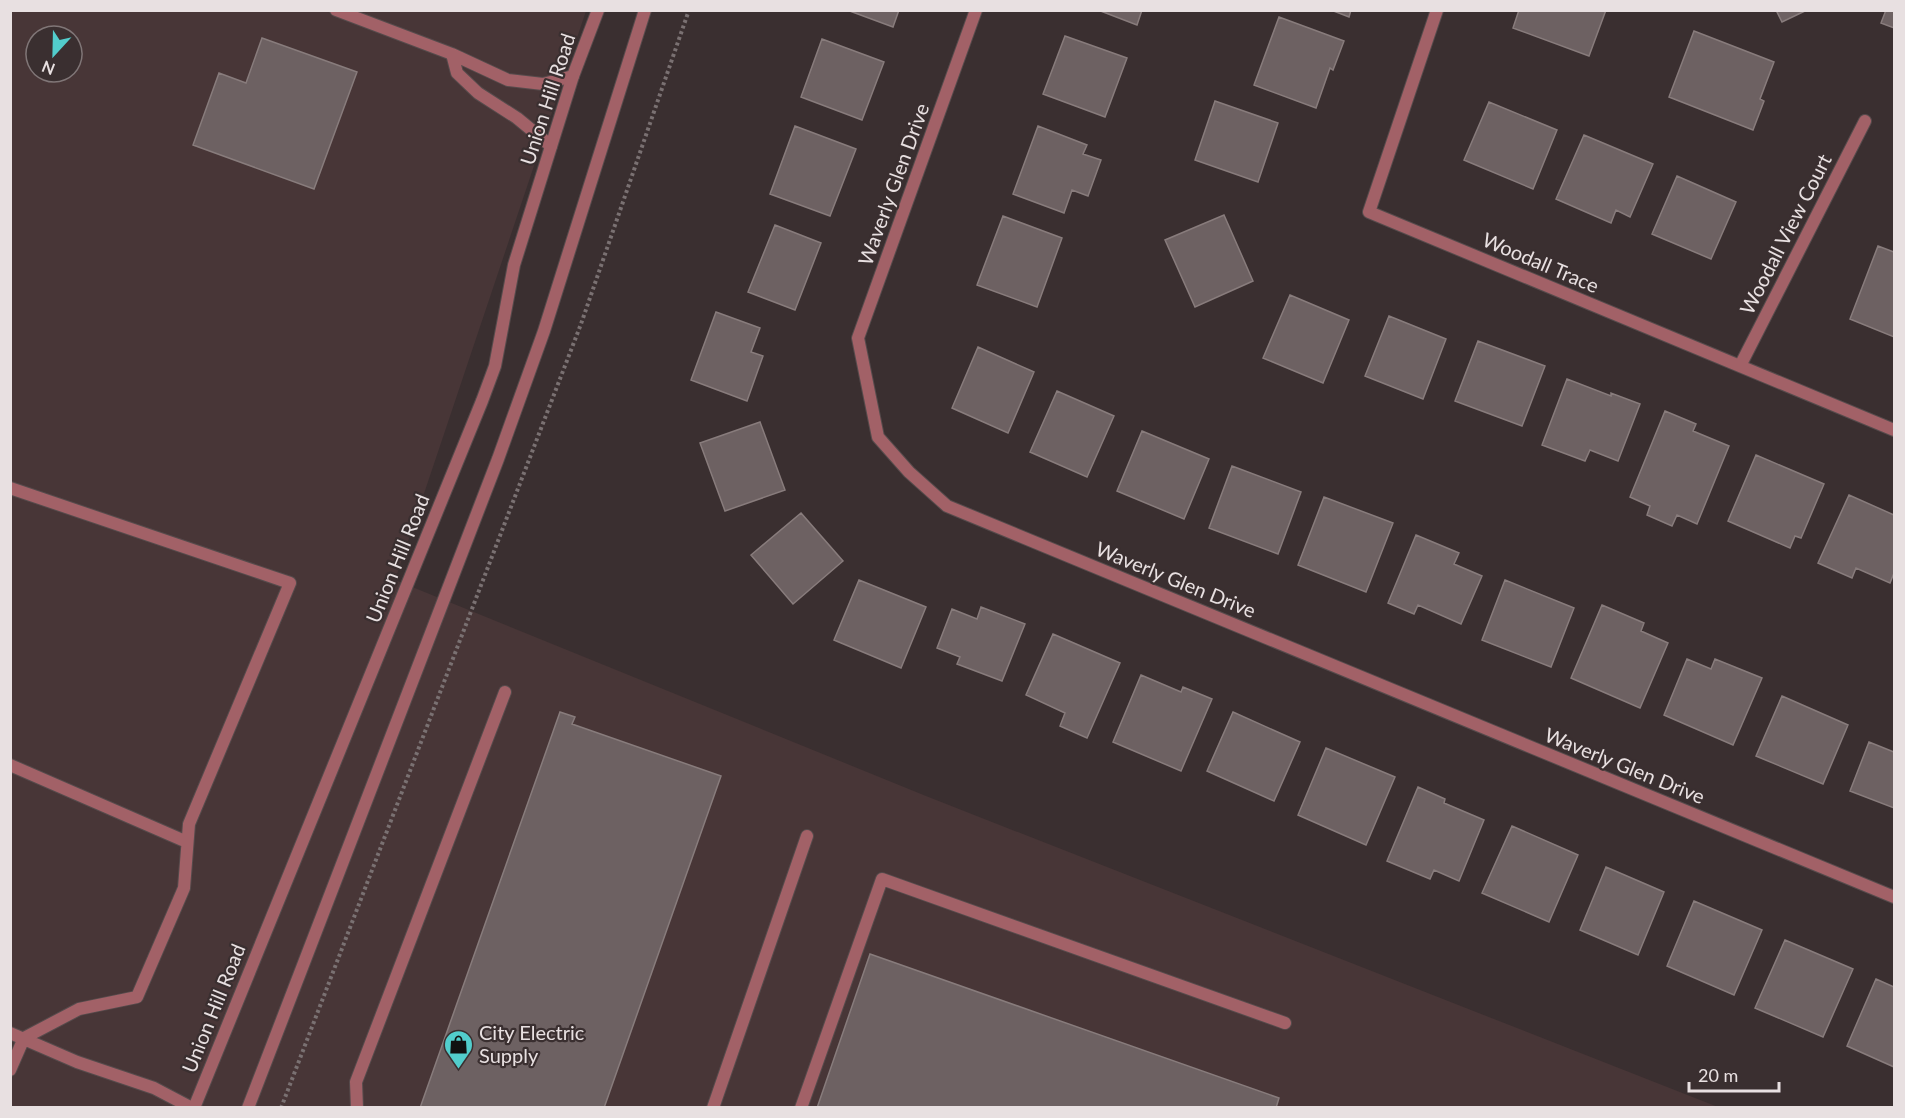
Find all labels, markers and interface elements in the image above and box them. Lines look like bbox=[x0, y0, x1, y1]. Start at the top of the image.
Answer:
north arrow bbox=[24, 24, 84, 84]
street label: Union Hill Road bbox=[514, 30, 580, 168]
text: N bbox=[39, 57, 57, 79]
street label: Waverly Glen Drive bbox=[853, 100, 933, 268]
street label: Woodall View Court bbox=[1734, 150, 1836, 318]
street label: Woodall Trace bbox=[1479, 227, 1603, 297]
street label: Union Hill Road bbox=[360, 490, 434, 626]
street label: Waverly Glen Drive bbox=[1092, 536, 1260, 622]
street label: Waverly Glen Drive bbox=[1541, 722, 1709, 808]
street label: Union Hill Road bbox=[176, 940, 250, 1076]
place label: City Electric Supply bbox=[479, 1020, 585, 1067]
shop icon: City Electric Supply bbox=[442, 1028, 474, 1070]
scale bar bbox=[1689, 1055, 1779, 1093]
text: 20 m bbox=[1698, 1064, 1738, 1086]

